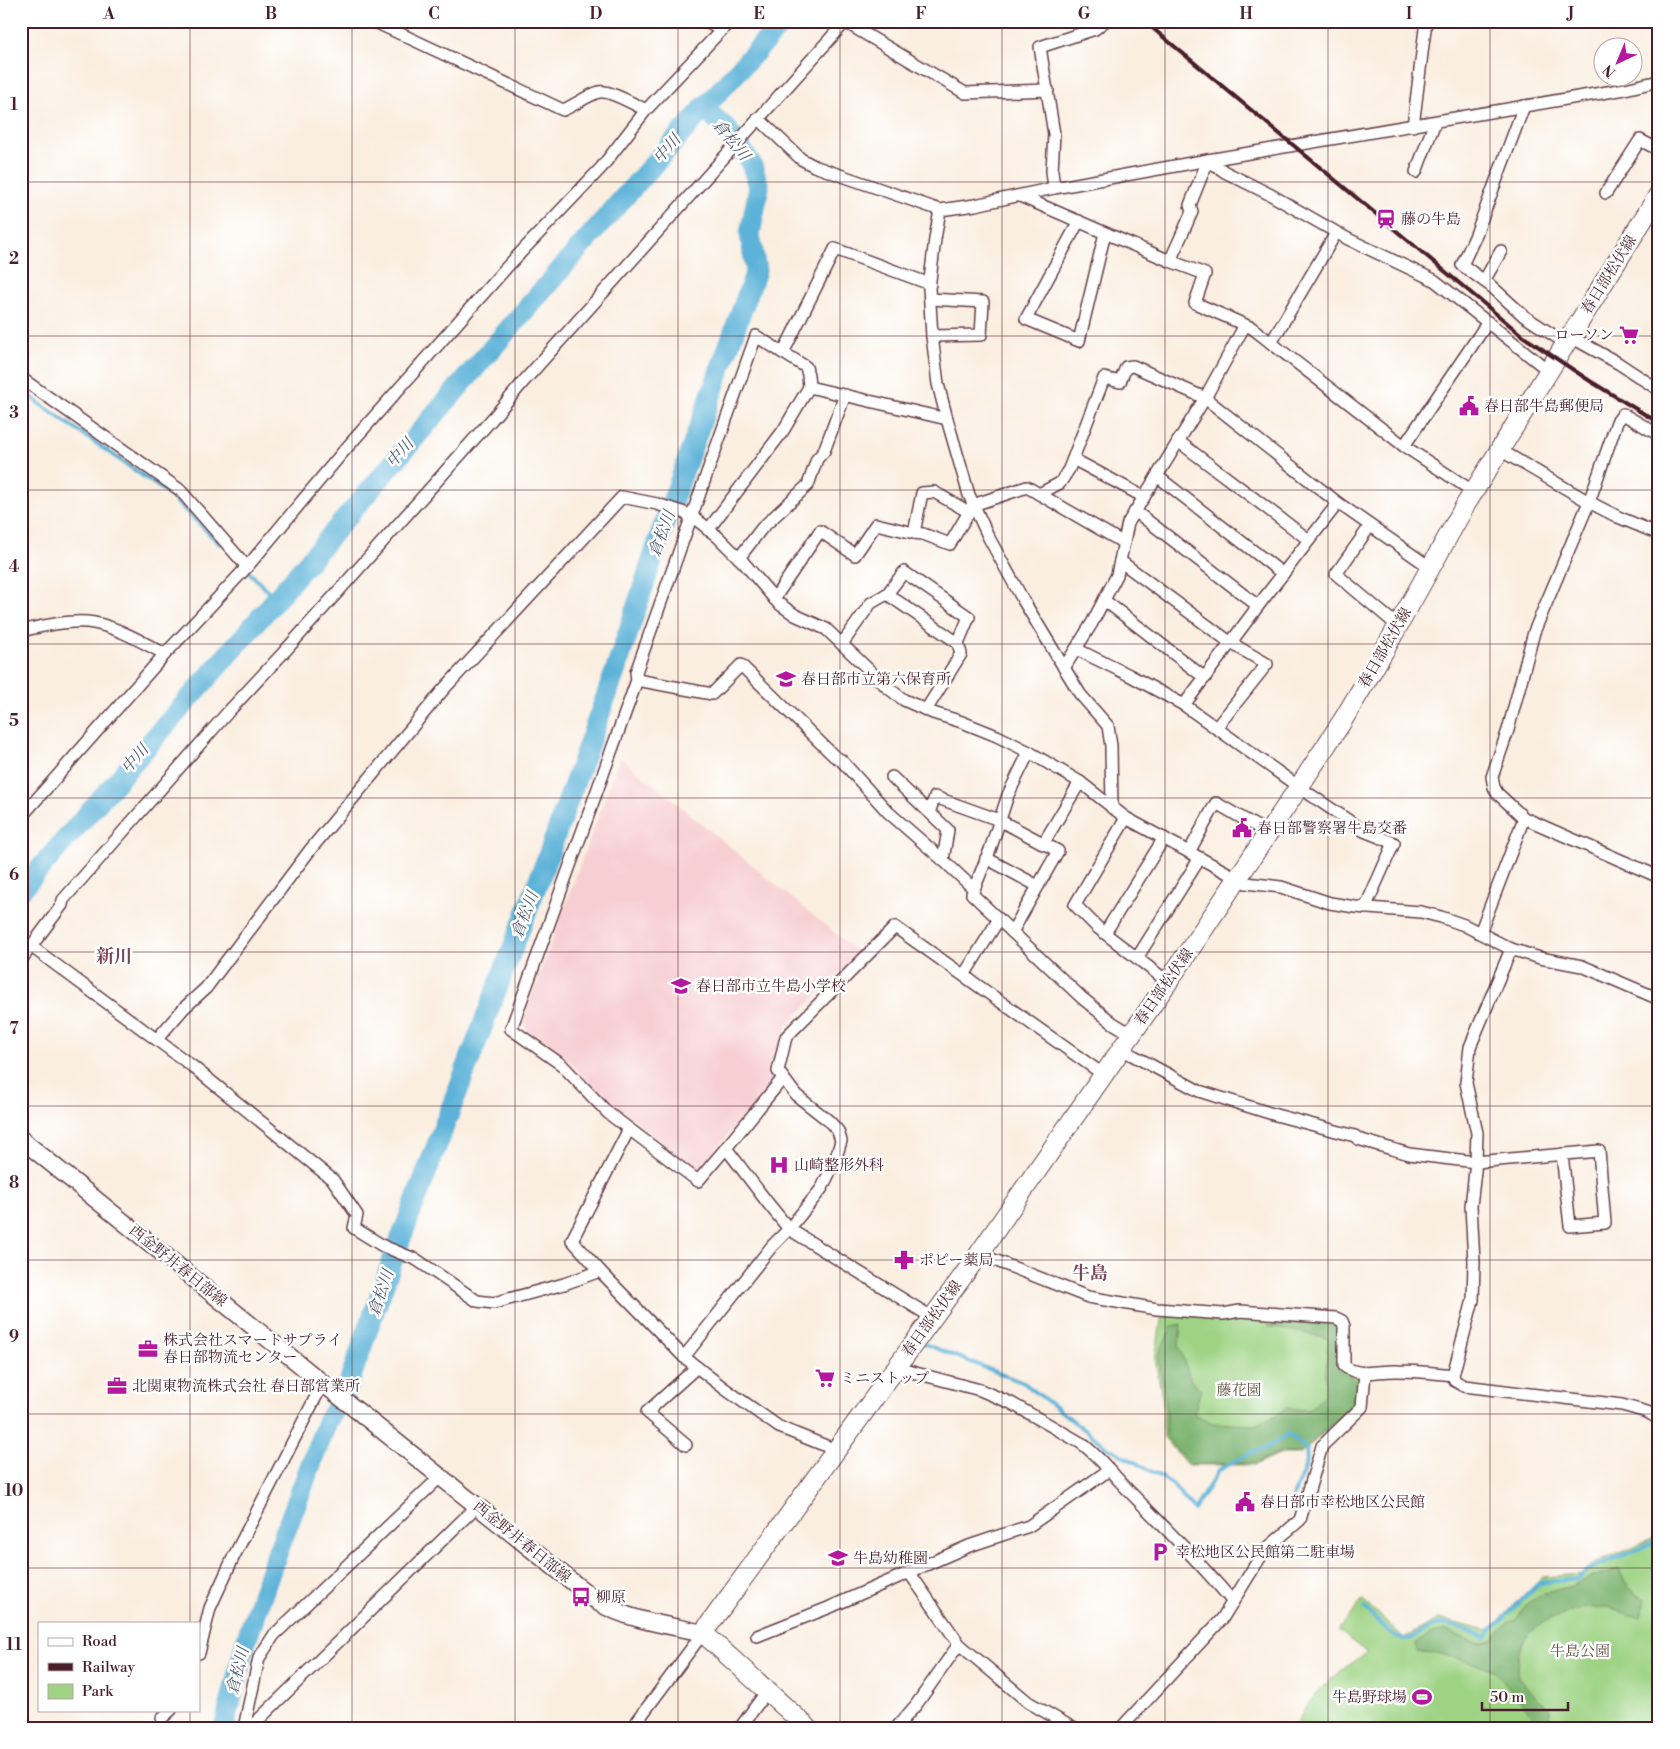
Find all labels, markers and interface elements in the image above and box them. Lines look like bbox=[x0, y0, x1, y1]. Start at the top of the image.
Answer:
text: A bbox=[102, 4, 115, 24]
text: B bbox=[265, 4, 277, 24]
text: C bbox=[428, 4, 440, 24]
text: D bbox=[590, 4, 603, 24]
text: E bbox=[753, 4, 765, 24]
text: F bbox=[915, 4, 927, 24]
text: G bbox=[1078, 4, 1091, 24]
text: H bbox=[1239, 4, 1253, 24]
text: I bbox=[1406, 4, 1412, 24]
text: J bbox=[1566, 4, 1574, 24]
north arrow bbox=[1592, 38, 1642, 88]
text: N bbox=[1599, 60, 1620, 81]
text: 1 bbox=[10, 95, 18, 115]
water label: 倉松川 bbox=[708, 115, 755, 166]
water label: 中川 bbox=[649, 129, 686, 168]
station icon: 藤の牛島 bbox=[1375, 208, 1397, 230]
place label: 藤の牛島 bbox=[1401, 210, 1461, 229]
street label: 春日部松伏線 bbox=[1577, 232, 1641, 318]
text: 2 bbox=[9, 249, 19, 269]
supermarket icon: ローソン bbox=[1618, 324, 1640, 346]
place label: ローソン bbox=[1555, 326, 1614, 345]
public building icon: 春日部牛島郵便局 bbox=[1458, 395, 1480, 417]
place label: 春日部牛島郵便局 bbox=[1484, 397, 1604, 416]
text: 3 bbox=[9, 403, 19, 423]
water label: 中川 bbox=[382, 433, 419, 472]
water label: 倉松川 bbox=[644, 506, 680, 560]
text: 4 bbox=[9, 557, 20, 577]
street label: 春日部松伏線 bbox=[1354, 604, 1416, 692]
school or university icon: 春日部市立第六保育所 bbox=[775, 668, 797, 690]
place label: 春日部市立第六保育所 bbox=[801, 670, 951, 689]
text: 5 bbox=[9, 711, 19, 731]
water label: 中川 bbox=[117, 739, 154, 778]
public building icon: 春日部警察署牛島交番 bbox=[1231, 817, 1253, 839]
place label: 春日部警察署牛島交番 bbox=[1257, 819, 1407, 838]
text: 6 bbox=[9, 865, 19, 885]
water label: 倉松川 bbox=[507, 887, 544, 941]
district label: 新川 bbox=[96, 945, 132, 968]
street label: 春日部松伏線 bbox=[1130, 945, 1198, 1029]
school or university icon: 春日部市立牛島小学校 bbox=[670, 975, 692, 997]
place label: 春日部市立牛島小学校 bbox=[696, 977, 846, 996]
text: 7 bbox=[9, 1019, 19, 1039]
hospital icon: 山崎整形外科 bbox=[768, 1154, 790, 1176]
place label: 山崎整形外科 bbox=[794, 1156, 884, 1175]
text: 8 bbox=[9, 1173, 19, 1193]
street label: 西金野井春日部線 bbox=[125, 1221, 231, 1311]
pharmacy icon: ポピー薬局 bbox=[893, 1249, 915, 1271]
place label: ポピー薬局 bbox=[919, 1251, 993, 1270]
district label: 牛島 bbox=[1072, 1262, 1108, 1285]
water label: 倉松川 bbox=[364, 1265, 399, 1319]
street label: 春日部松伏線 bbox=[898, 1277, 966, 1361]
text: 9 bbox=[9, 1327, 19, 1347]
place label: 株式会社スマートサプライ 春日部物流センター bbox=[163, 1331, 342, 1367]
office icon: 株式会社スマートサプライ 春日部物流センター bbox=[137, 1338, 159, 1360]
supermarket icon: ミニストップ bbox=[814, 1367, 836, 1389]
place label: ミニストップ bbox=[840, 1369, 930, 1388]
office icon: 北関東物流株式会社 春日部営業所 bbox=[106, 1375, 128, 1397]
place label: 北関東物流株式会社 春日部営業所 bbox=[132, 1377, 360, 1396]
park label: 藤花園 bbox=[1216, 1381, 1262, 1400]
text: 10 bbox=[5, 1481, 23, 1501]
public building icon: 春日部市幸松地区公民館 bbox=[1234, 1491, 1256, 1513]
place label: 春日部市幸松地区公民館 bbox=[1260, 1493, 1425, 1512]
street label: 西金野井春日部線 bbox=[469, 1497, 575, 1587]
parking icon: 幸松地区公民館第二駐車場 bbox=[1149, 1541, 1171, 1563]
place label: 幸松地区公民館第二駐車場 bbox=[1175, 1543, 1355, 1562]
school or university icon: 牛島幼稚園 bbox=[827, 1547, 849, 1569]
place label: 牛島幼稚園 bbox=[853, 1549, 928, 1568]
bus stop icon: 柳原 bbox=[570, 1586, 592, 1608]
place label: 柳原 bbox=[596, 1588, 626, 1607]
legend bbox=[38, 1622, 200, 1712]
text: Road bbox=[82, 1632, 117, 1651]
text: 11 bbox=[6, 1635, 22, 1655]
park label: 牛島公園 bbox=[1550, 1642, 1610, 1661]
water label: 倉松川 bbox=[222, 1643, 254, 1697]
text: Railway bbox=[82, 1658, 136, 1677]
scale bar bbox=[1482, 1679, 1569, 1711]
text: Park bbox=[82, 1682, 114, 1701]
sports icon: 牛島野球場 bbox=[1411, 1686, 1433, 1708]
place label: 牛島野球場 bbox=[1332, 1688, 1407, 1707]
text: 50 m bbox=[1490, 1688, 1524, 1707]

